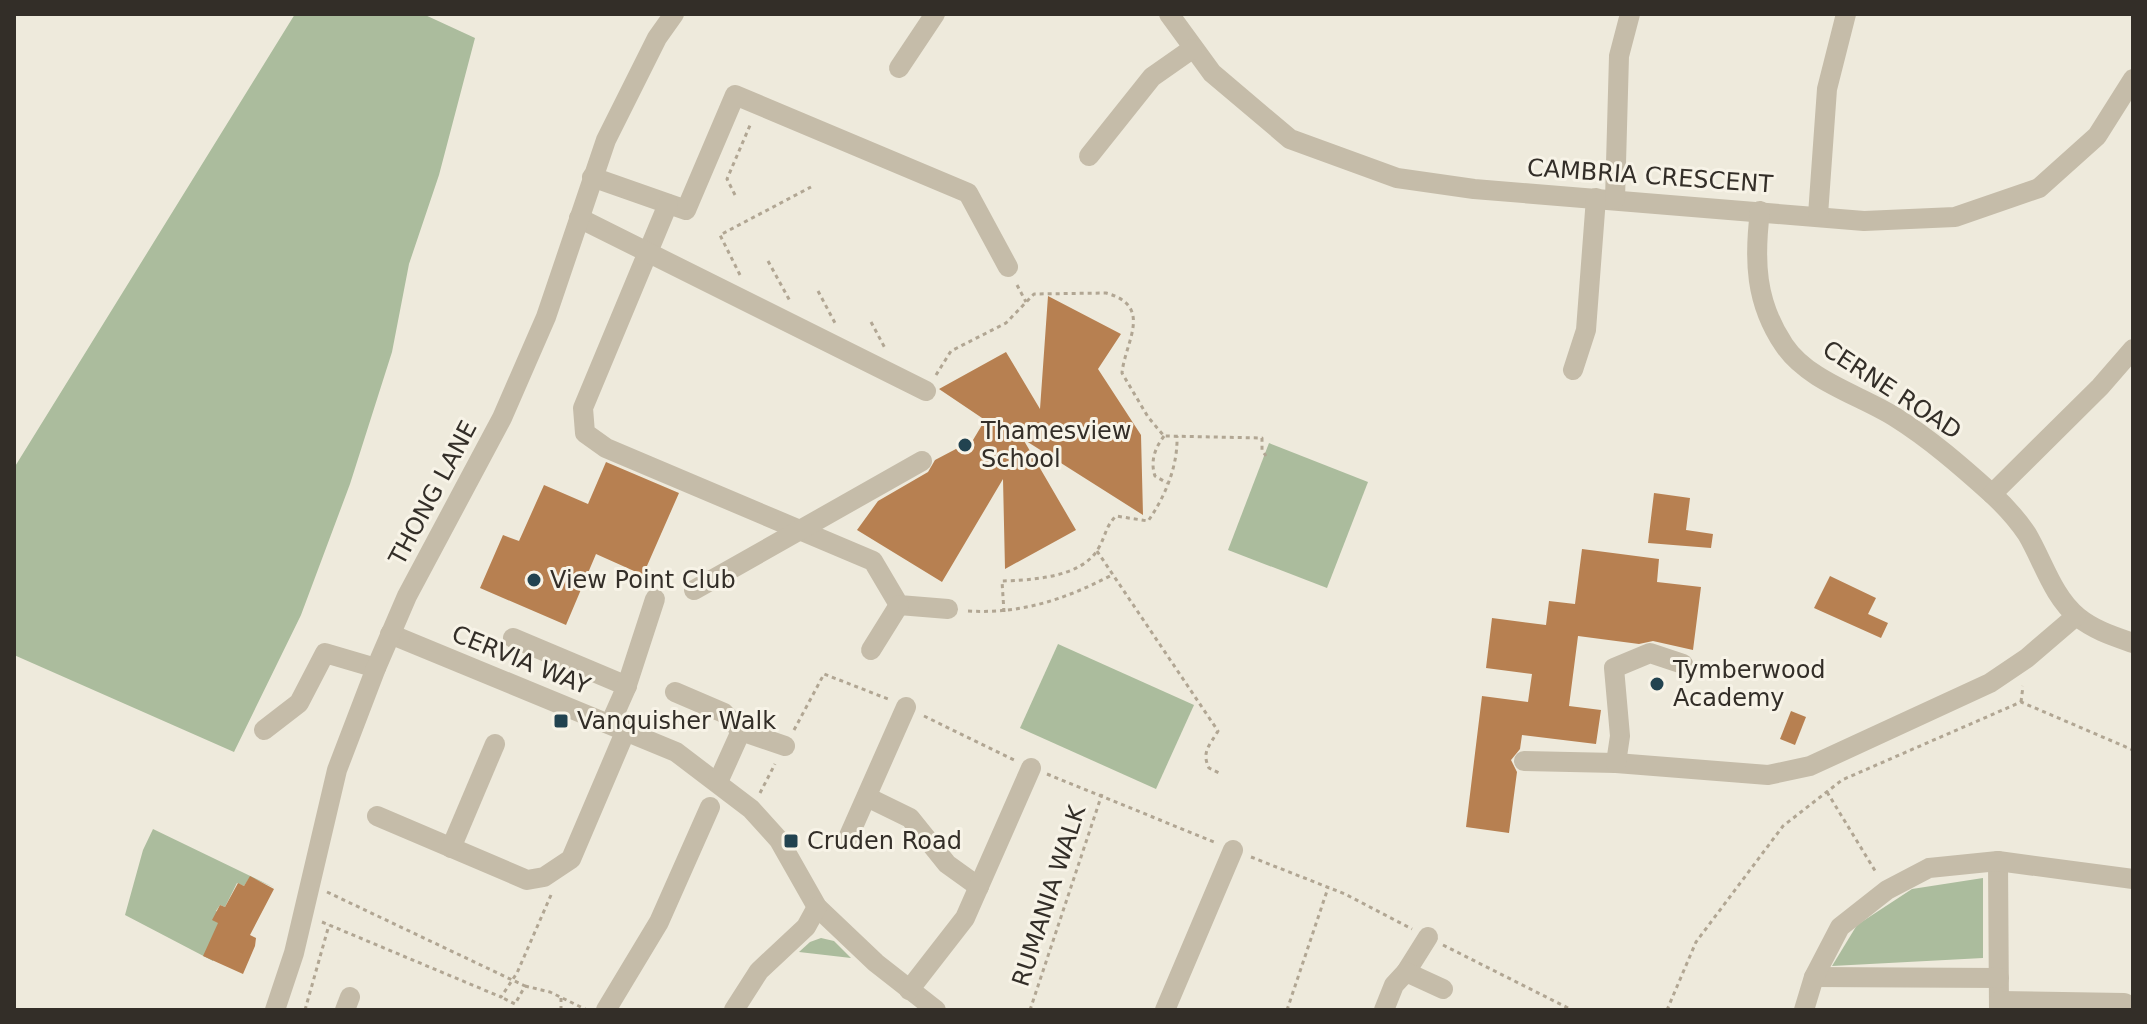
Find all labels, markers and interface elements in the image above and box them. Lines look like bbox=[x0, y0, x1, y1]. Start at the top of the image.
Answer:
street label: CAMBRIA CRESCENT bbox=[1526, 153, 1774, 199]
street label: CERNE ROAD bbox=[1818, 335, 1966, 445]
street label: THONG LANE bbox=[383, 416, 483, 571]
place label: Thamesview School bbox=[980, 417, 1132, 473]
marker: Thamesview School bbox=[956, 436, 974, 454]
place label: View Point Club bbox=[550, 566, 736, 594]
marker: View Point Club bbox=[525, 571, 543, 589]
street label: CERVIA WAY bbox=[448, 620, 594, 701]
place label: Tymberwood Academy bbox=[1672, 656, 1826, 712]
marker: Tymberwood Academy bbox=[1648, 675, 1666, 693]
place label: Vanquisher Walk bbox=[577, 707, 776, 735]
marker: Vanquisher Walk bbox=[552, 712, 570, 730]
street label: RUMANIA WALK bbox=[1007, 801, 1092, 990]
place label: Cruden Road bbox=[807, 827, 962, 855]
marker: Cruden Road bbox=[782, 832, 800, 850]

